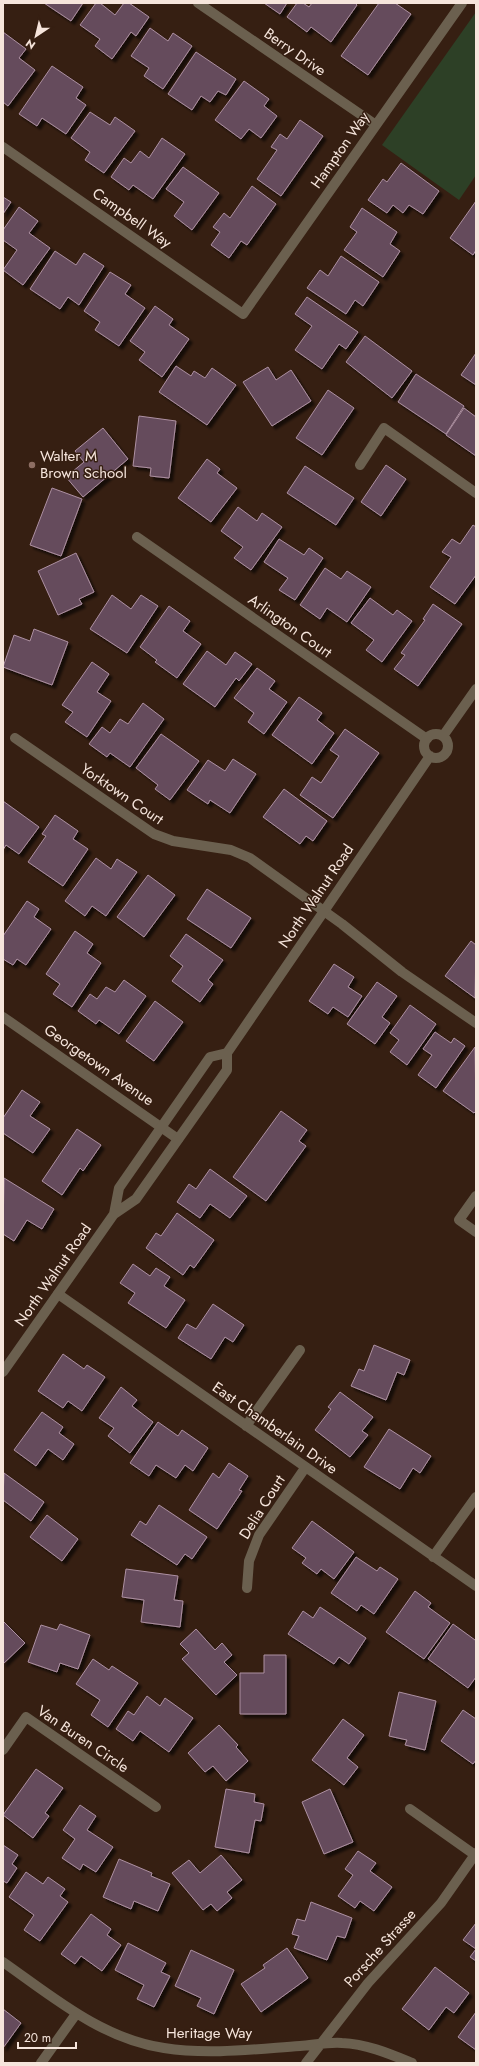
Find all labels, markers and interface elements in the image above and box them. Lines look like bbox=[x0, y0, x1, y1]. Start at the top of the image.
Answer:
north arrow bbox=[16, 16, 56, 56]
street label: Berry Drive bbox=[259, 23, 331, 82]
text: N bbox=[22, 35, 38, 53]
street label: Hampton Way bbox=[305, 107, 375, 193]
street label: Campbell Way bbox=[88, 182, 177, 254]
place label: Walter M Brown School bbox=[40, 445, 127, 484]
marker: Walter M Brown School bbox=[27, 460, 37, 470]
street label: Arlington Court bbox=[244, 589, 337, 663]
street label: Yorktown Court bbox=[76, 758, 168, 830]
street label: North Walnut Road bbox=[273, 840, 359, 952]
street label: Georgetown Avenue bbox=[40, 1019, 159, 1111]
street label: North Walnut Road bbox=[9, 1219, 97, 1331]
street label: East Chamberlain Drive bbox=[208, 1376, 342, 1480]
street label: Delia Court bbox=[234, 1470, 291, 1543]
street label: Van Buren Circle bbox=[33, 1700, 134, 1778]
street label: Porsche Strasse bbox=[339, 1904, 421, 1992]
street label: Heritage Way bbox=[166, 2022, 252, 2044]
scale bar bbox=[18, 2024, 76, 2050]
text: 20 m bbox=[24, 2029, 51, 2047]

